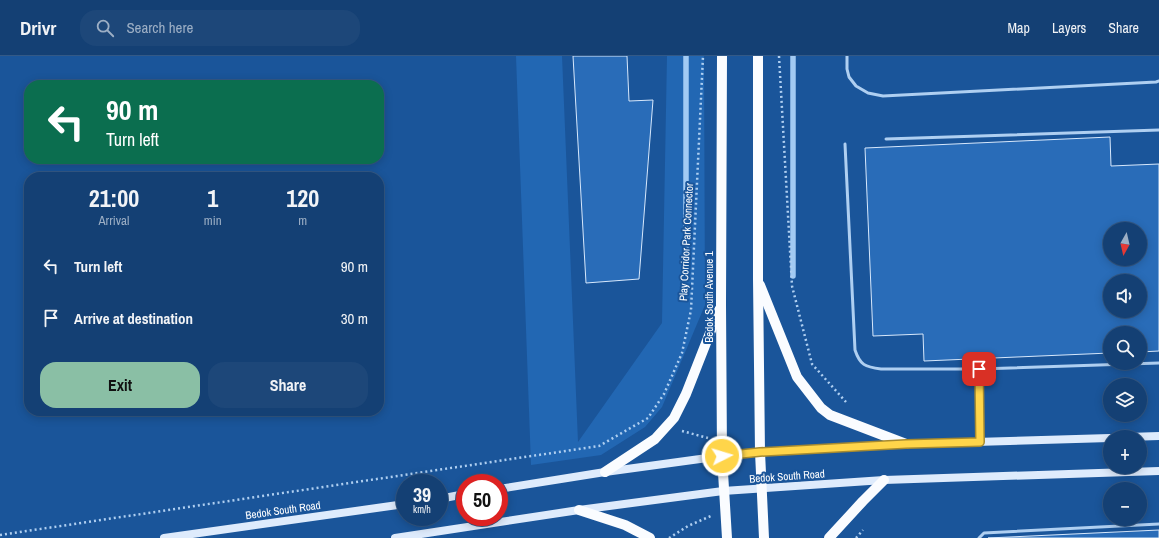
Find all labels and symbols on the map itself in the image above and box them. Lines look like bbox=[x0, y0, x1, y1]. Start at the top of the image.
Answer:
street label: Play Corridor Park Connector bbox=[676, 183, 696, 301]
north arrow bbox=[1103, 222, 1147, 266]
street label: Bedok South Avenue 1 bbox=[702, 251, 716, 343]
pin bbox=[962, 352, 996, 386]
position arrow bbox=[701, 435, 743, 477]
street label: Bedok South Road bbox=[749, 466, 825, 486]
speed limit sign: 50 bbox=[456, 474, 508, 526]
street label: Bedok South Road bbox=[245, 498, 321, 522]

